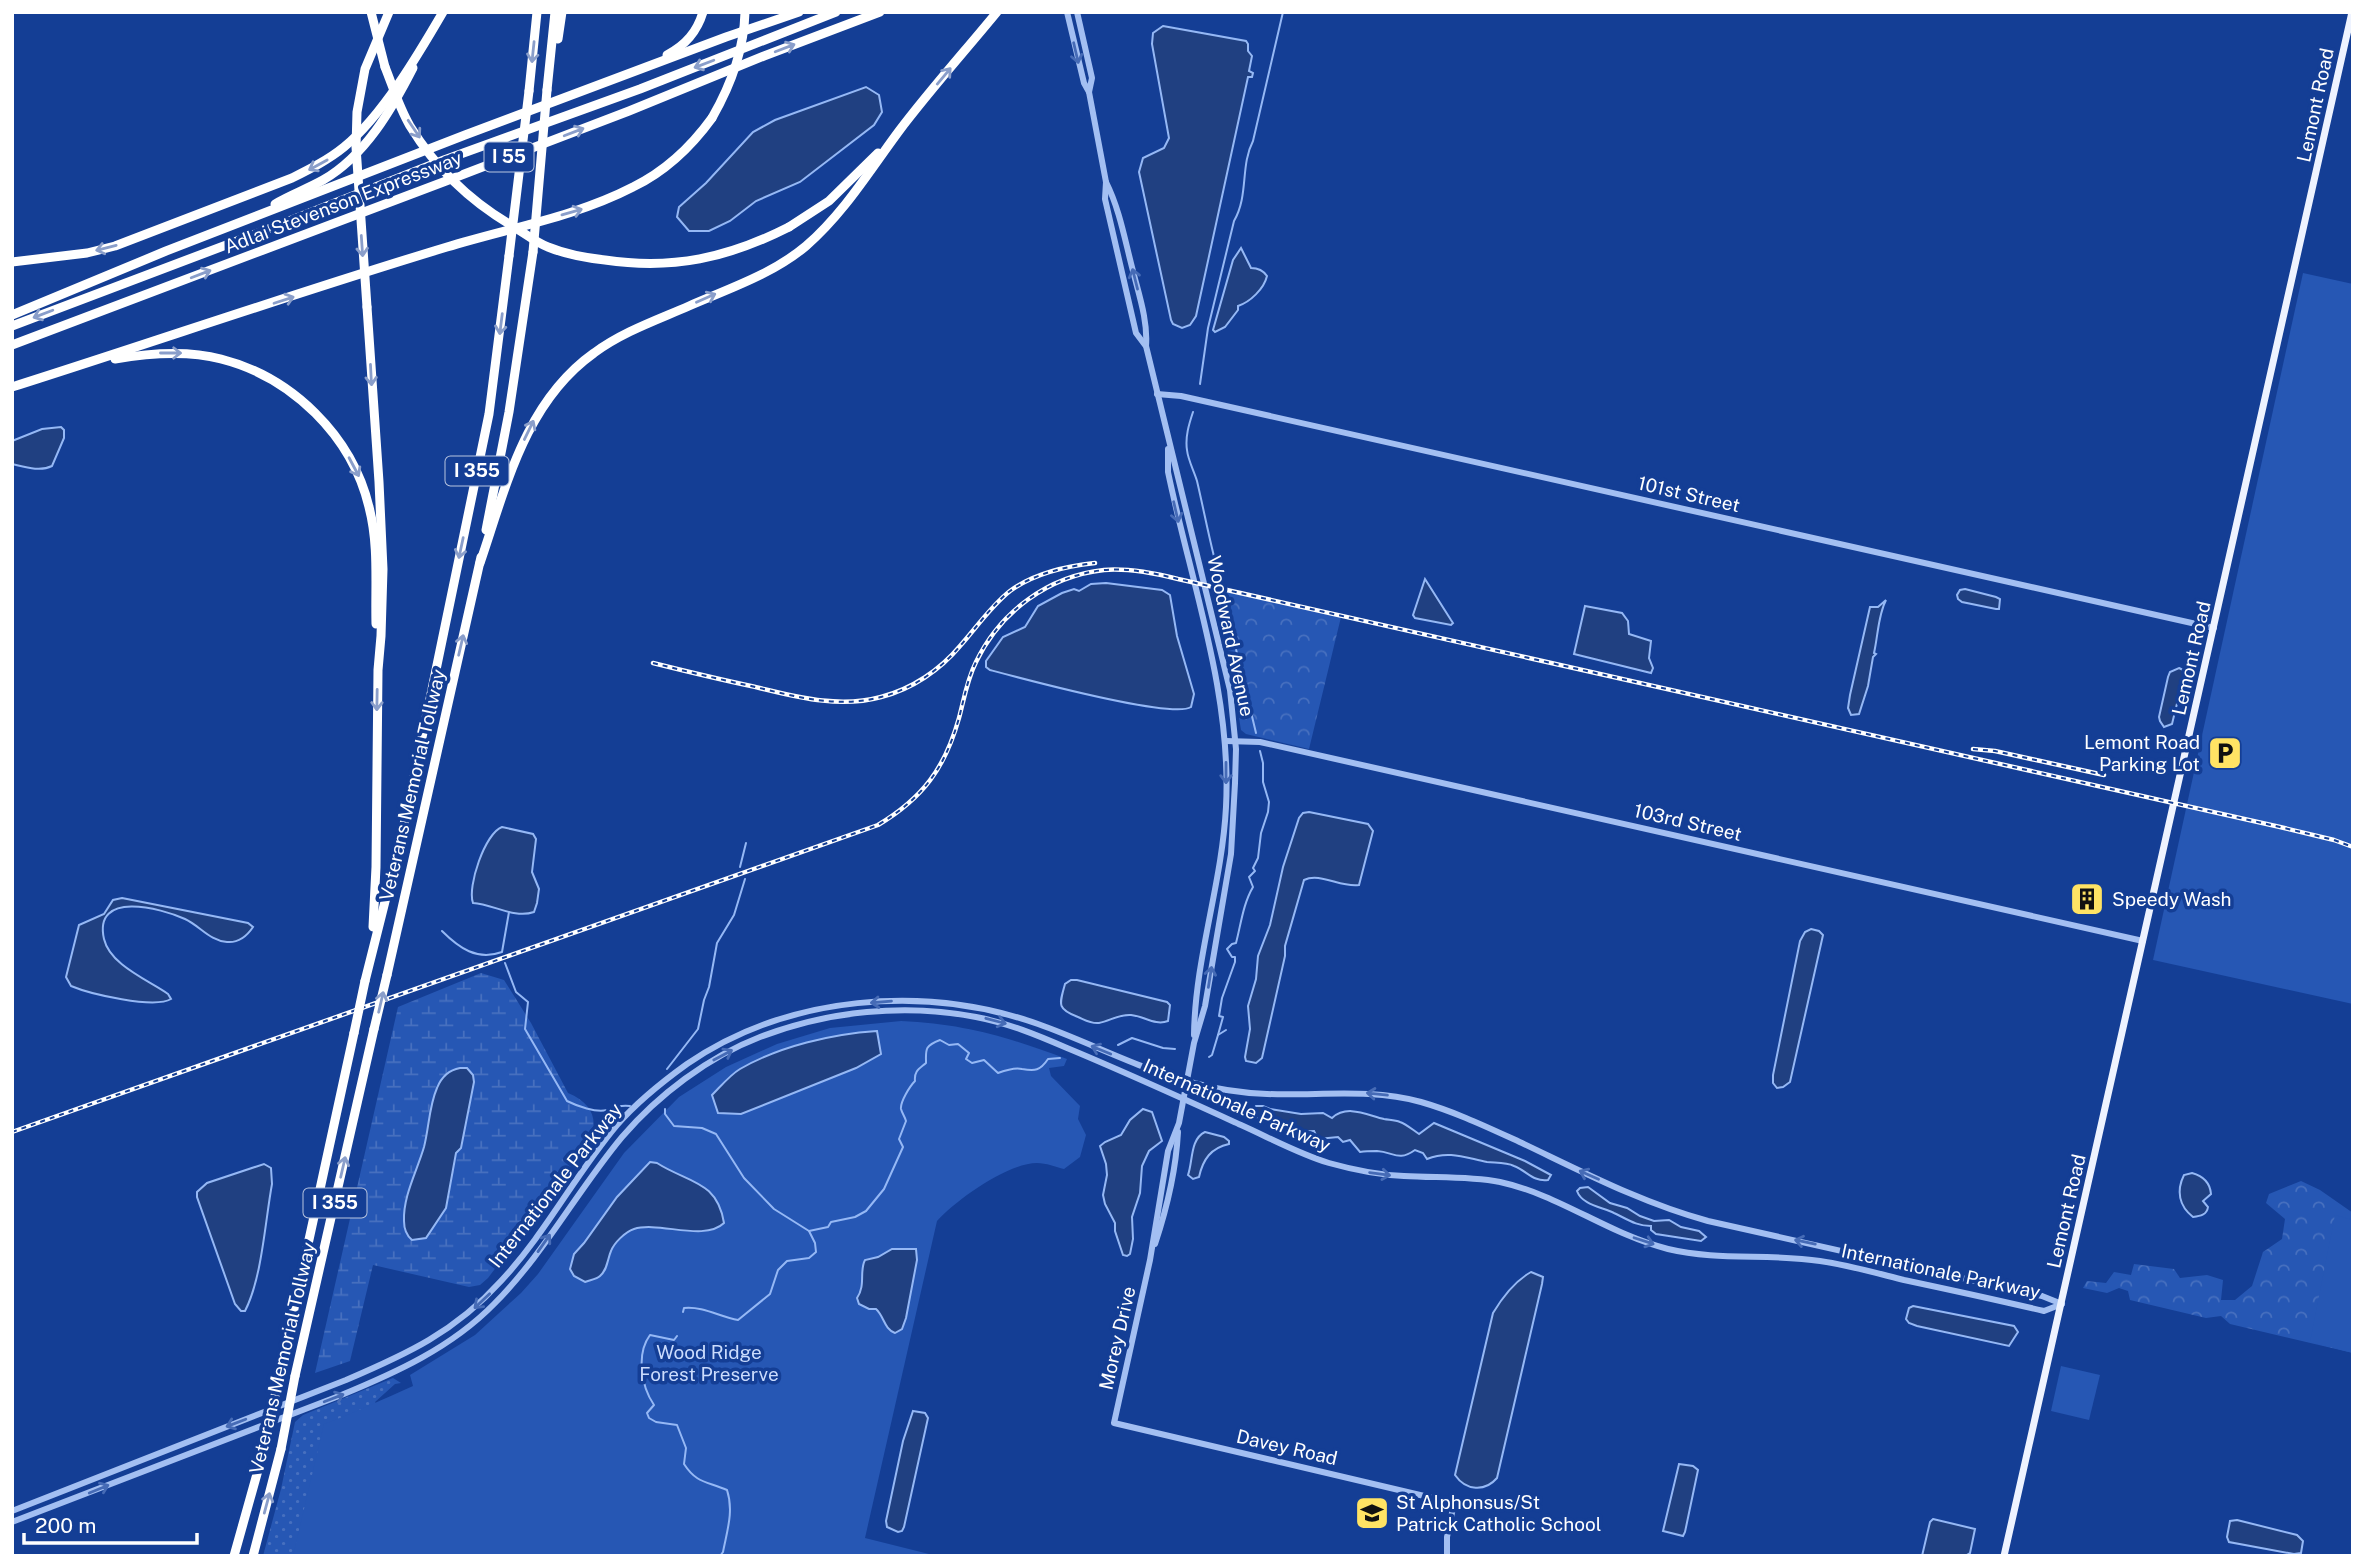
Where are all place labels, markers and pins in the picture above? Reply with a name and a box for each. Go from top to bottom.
place label: Lemont Road Parking Lot [2084,731,2200,775]
parking icon: Lemont Road Parking Lot [2206,734,2244,772]
building icon: Speedy Wash [2068,880,2106,918]
place label: Speedy Wash [2112,888,2231,910]
place label: St Alphonsus/St Patrick Catholic School [1396,1491,1601,1535]
school or university icon: St Alphonsus/St Patrick Catholic School [1353,1494,1391,1532]

